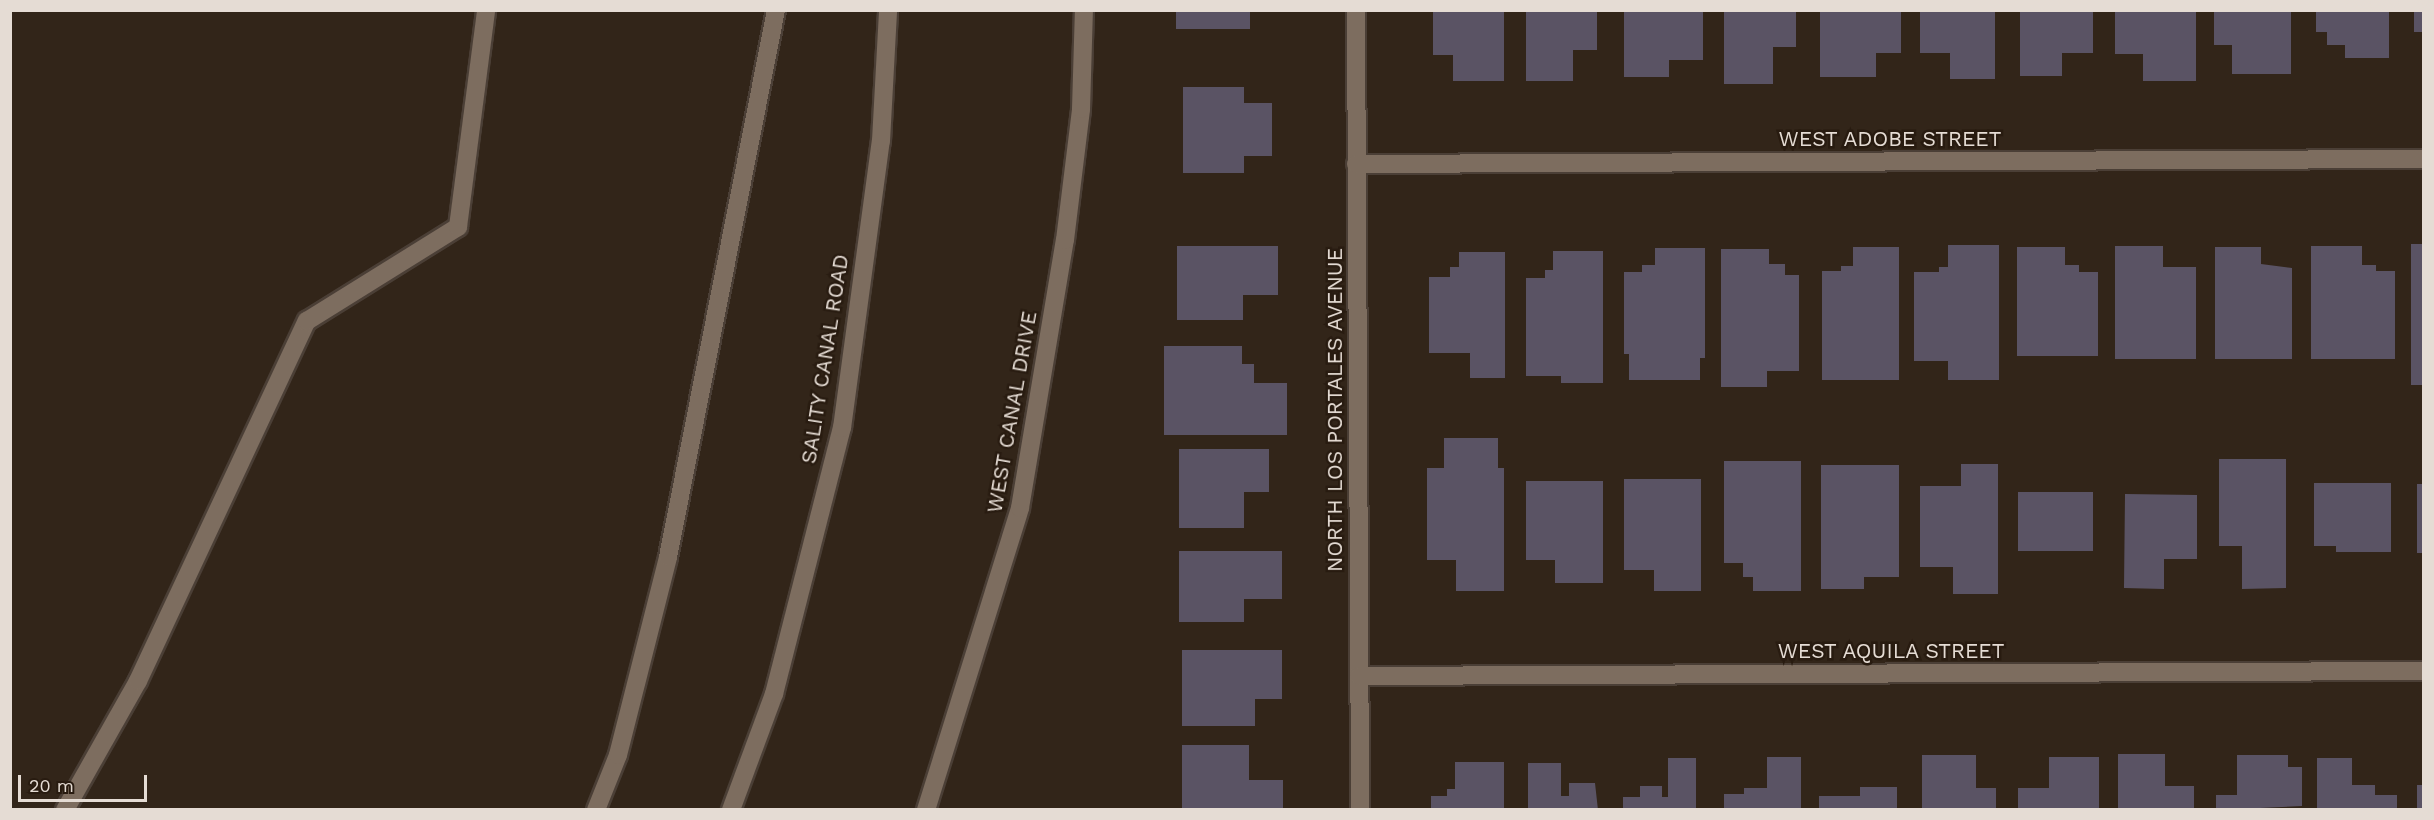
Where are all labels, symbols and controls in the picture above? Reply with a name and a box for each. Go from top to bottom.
street label: WEST ADOBE STREET [1778,126,2002,152]
street label: NORTH LOS PORTALES AVENUE [1322,248,1348,572]
street label: SALITY CANAL ROAD [796,252,854,466]
street label: WEST CANAL DRIVE [982,308,1042,516]
street label: WEST AQUILA STREET [1777,638,2005,664]
scale bar [21,763,150,801]
text: 20 m [29,775,74,796]

